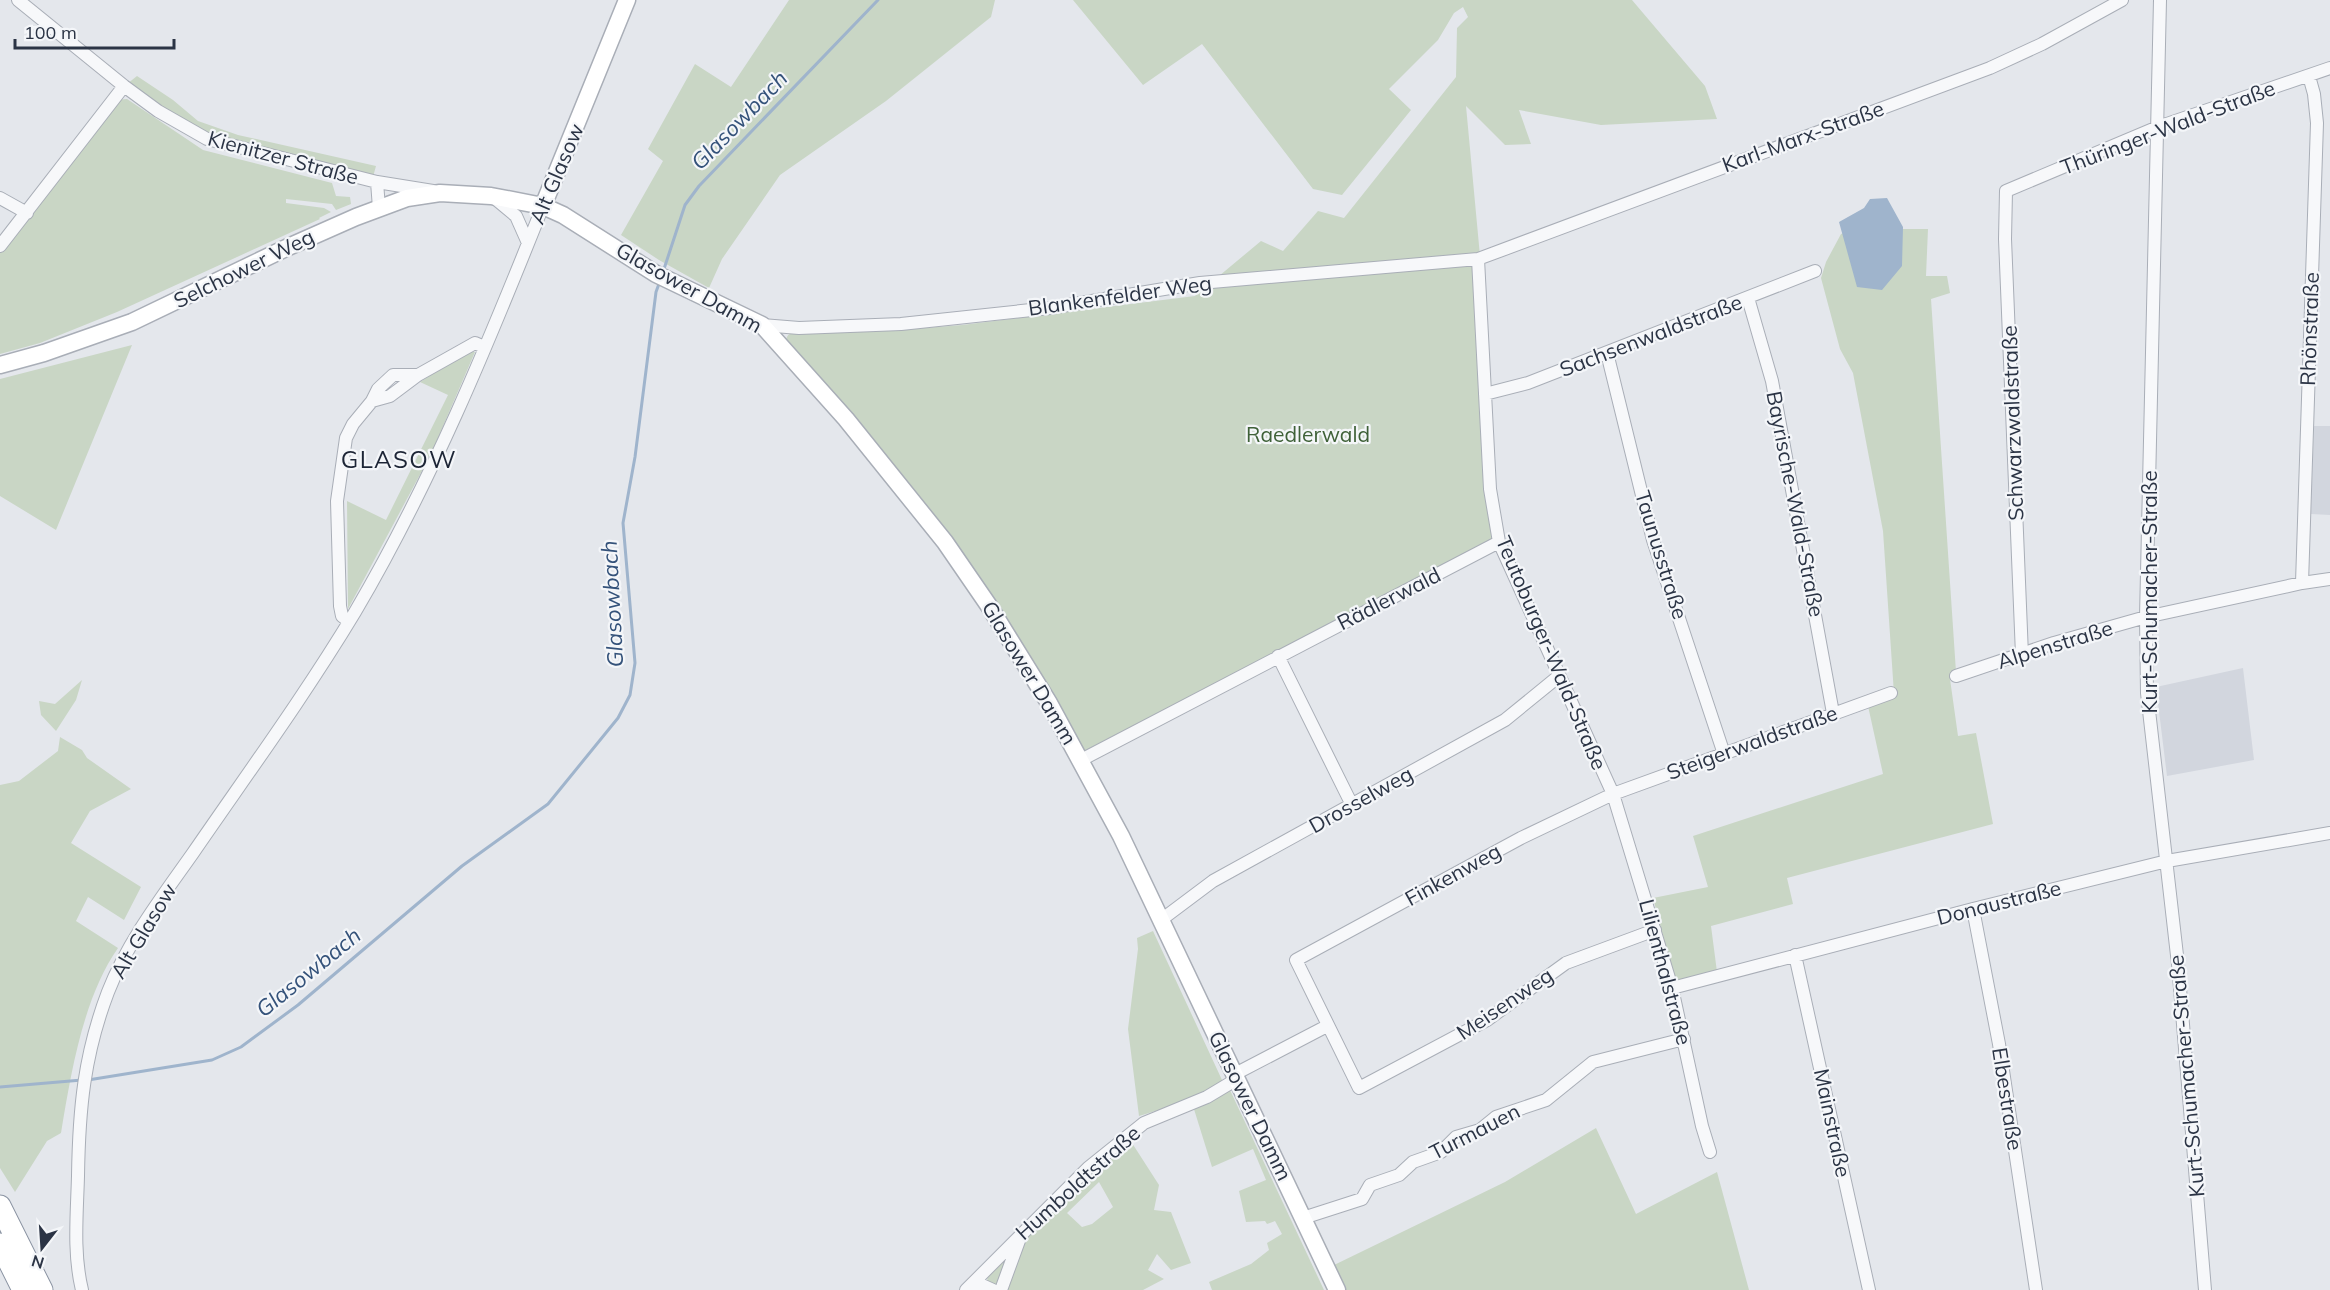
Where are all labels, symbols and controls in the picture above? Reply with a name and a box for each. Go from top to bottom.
scale bar [15,12,174,50]
text: 100 m [24,21,77,44]
water label: Glasowbach [685,65,793,175]
street label: Thüringer-Wald-Straße [2057,74,2278,180]
street label: Karl-Marx-Straße [1718,95,1887,177]
street label: Alt Glasow [523,119,589,228]
street label: Kienitzer Straße [205,124,361,190]
street label: Selchower Weg [169,223,318,313]
street label: Glasower Damm [612,236,767,338]
street label: Blankenfelder Weg [1026,269,1213,321]
street label: Rhönstraße [2294,272,2324,386]
street label: Sachsenwaldstraße [1556,288,1745,382]
street label: Schwarzwaldstraße [1996,325,2028,521]
street label: Bayrische-Wald-Straße [1761,389,1831,619]
park label: Raedlerwald [1246,421,1370,447]
district label: GLASOW [341,444,457,474]
street label: Kurt-Schumacher-Straße [2136,470,2162,714]
street label: Taunusstraße [1630,487,1694,622]
street label: Teutoburger-Wald-Straße [1491,532,1613,773]
water label: Glasowbach [595,540,629,668]
street label: Rädlerwald [1332,561,1445,635]
street label: Glasower Damm [977,596,1083,749]
street label: Alpenstraße [1994,614,2116,674]
street label: Steigerwaldstraße [1663,699,1841,785]
street label: Drosselweg [1304,760,1417,838]
street label: Finkenweg [1400,837,1505,911]
street label: Donaustraße [1934,874,2064,930]
street label: Alt Glasow [105,878,182,983]
street label: Lilienthalstraße [1634,896,1698,1048]
water label: Glasowbach [250,921,366,1023]
street label: Kurt-Schumacher-Straße [2162,954,2210,1198]
street label: Meisenweg [1451,961,1558,1045]
street label: Glasower Damm [1203,1027,1298,1185]
street label: Elbestraße [1987,1046,2029,1152]
street label: Mainstraße [1809,1066,1857,1180]
street label: Turmauen [1425,1097,1524,1165]
street label: Humboldtstraße [1010,1119,1145,1245]
north arrow [12,1218,72,1278]
text: N [29,1251,46,1274]

